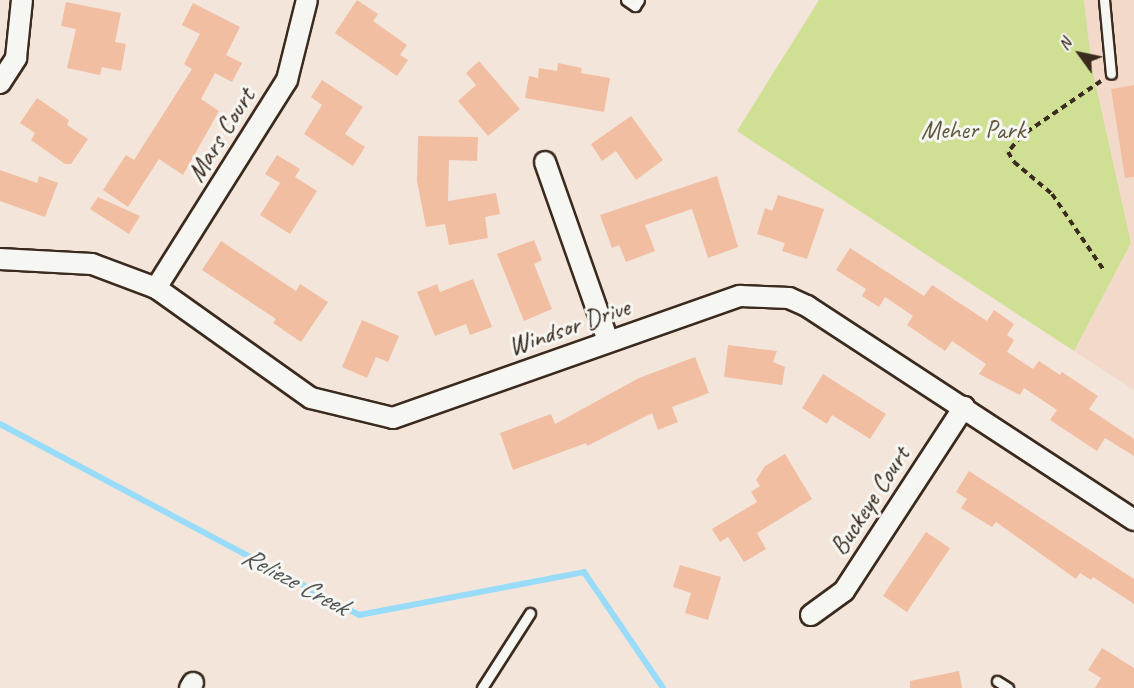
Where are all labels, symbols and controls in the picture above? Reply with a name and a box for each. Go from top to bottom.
north arrow [1050,24,1110,84]
text: N [1054,35,1076,54]
street label: Mars Court [180,83,262,187]
park label: Meher Park [921,114,1025,146]
street label: Windsor Drive [504,292,634,362]
street label: Buckeye Court [823,441,917,561]
water label: Relieze Creek [236,540,354,622]

